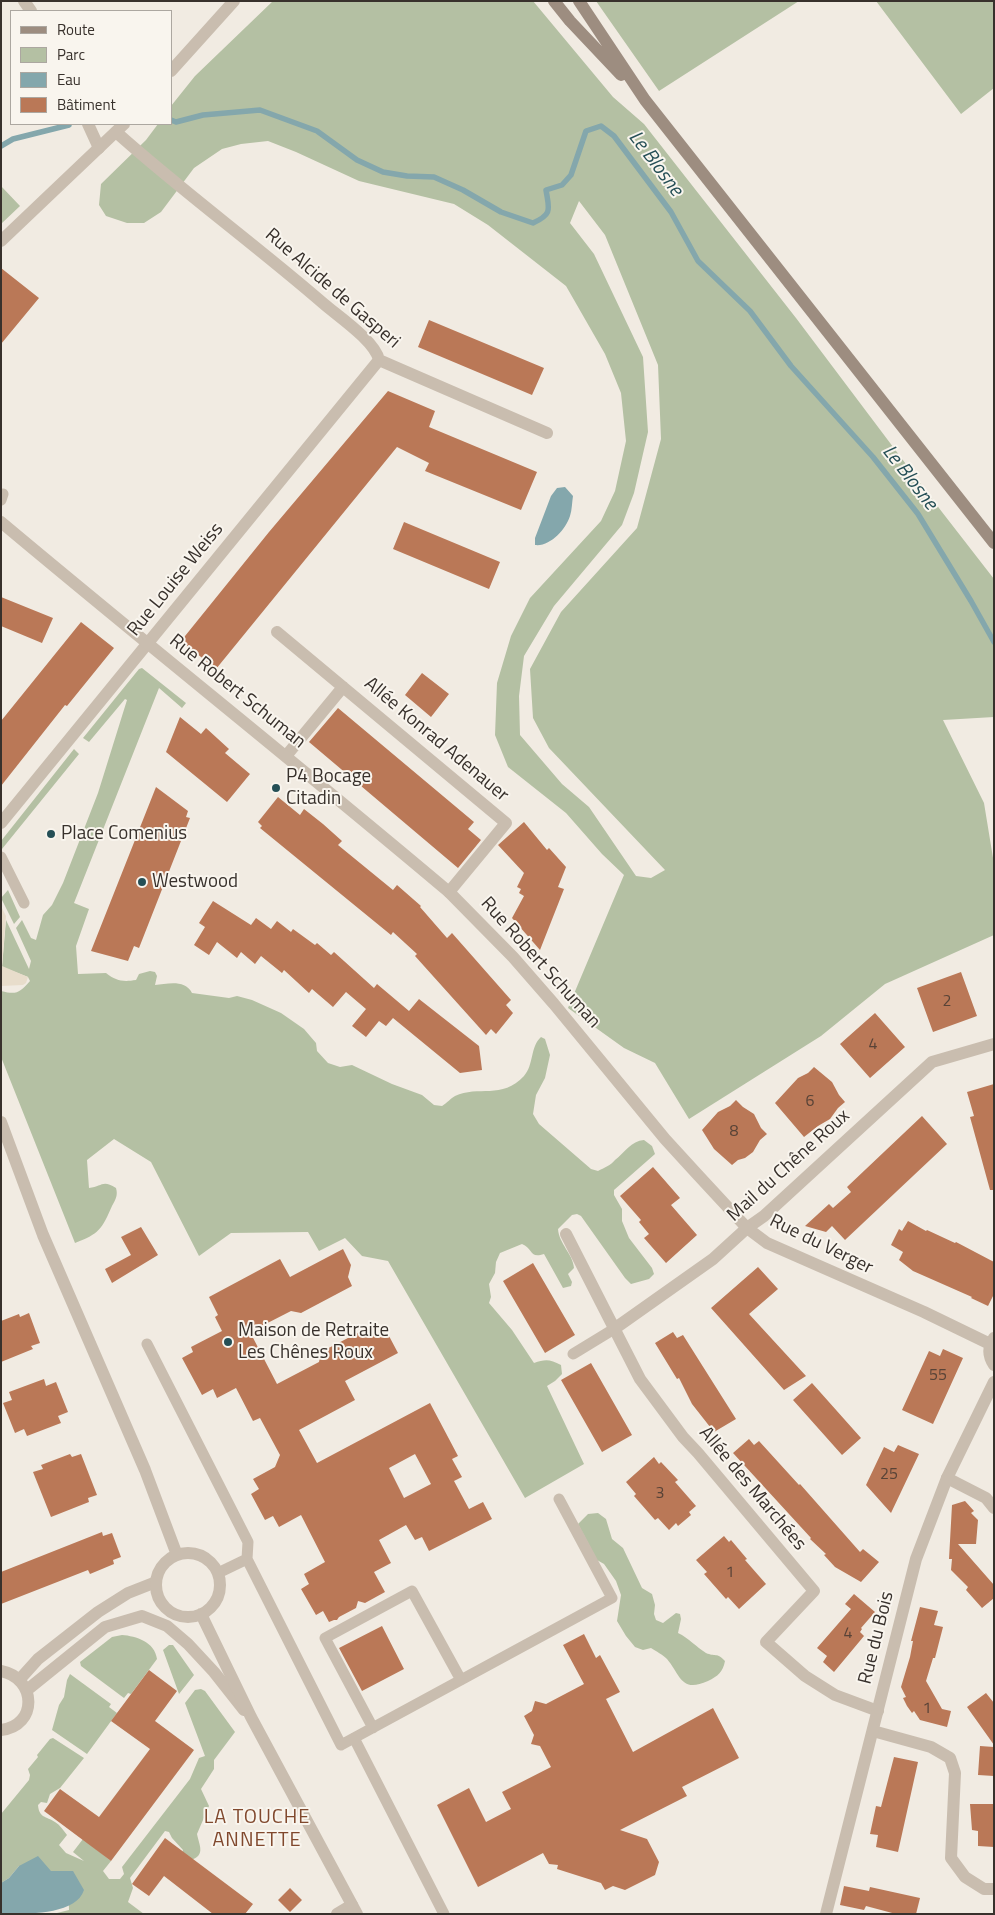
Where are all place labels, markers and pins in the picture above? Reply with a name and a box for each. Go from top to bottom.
place label: P4 Bocage Citadin [286,766,371,810]
marker: P4 Bocage Citadin [270,782,282,794]
place label: Place Comenius [61,823,187,845]
marker: Place Comenius [45,828,57,840]
place label: Westwood [152,871,238,893]
marker: Westwood [136,876,148,888]
place label: Maison de Retraite Les Chênes Roux [238,1320,389,1364]
marker: Maison de Retraite Les Chênes Roux [222,1336,234,1348]

